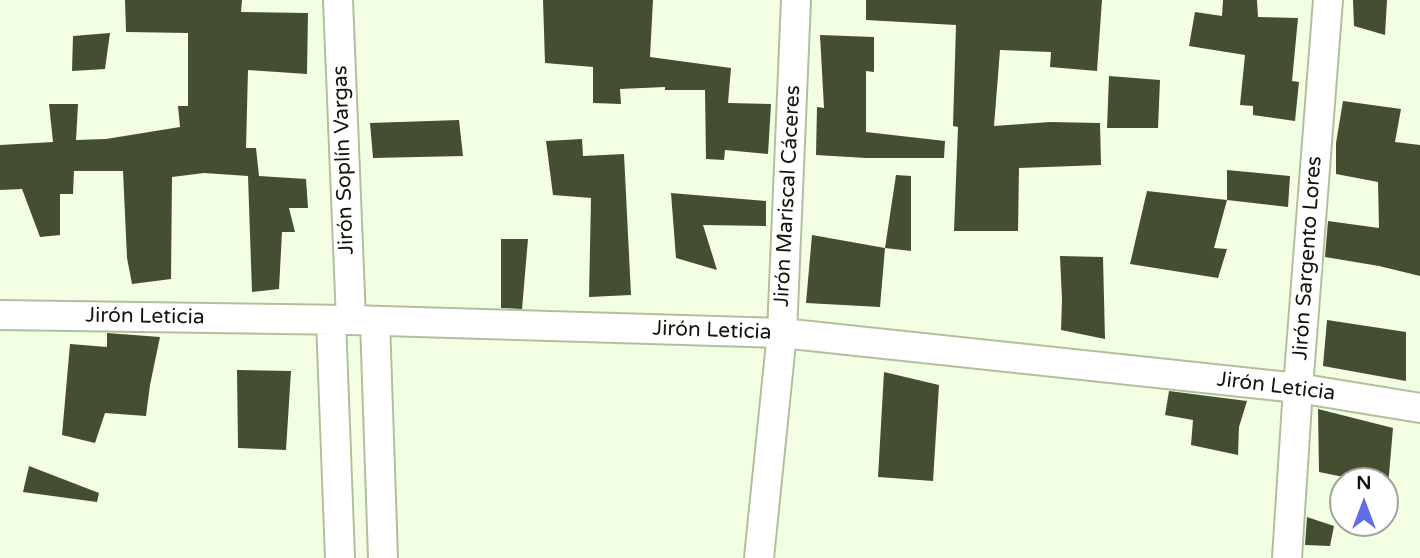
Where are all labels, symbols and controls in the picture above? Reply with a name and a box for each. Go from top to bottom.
street label: Jirón Soplín Vargas [328,65,360,255]
street label: Jirón Mariscal Cáceres [770,85,806,307]
street label: Jirón Sargento Lores [1288,155,1328,361]
street label: Jirón Leticia [85,303,205,331]
street label: Jirón Leticia [652,316,772,346]
street label: Jirón Leticia [1215,367,1337,407]
north arrow [1329,467,1399,537]
text: N [1356,472,1372,494]

